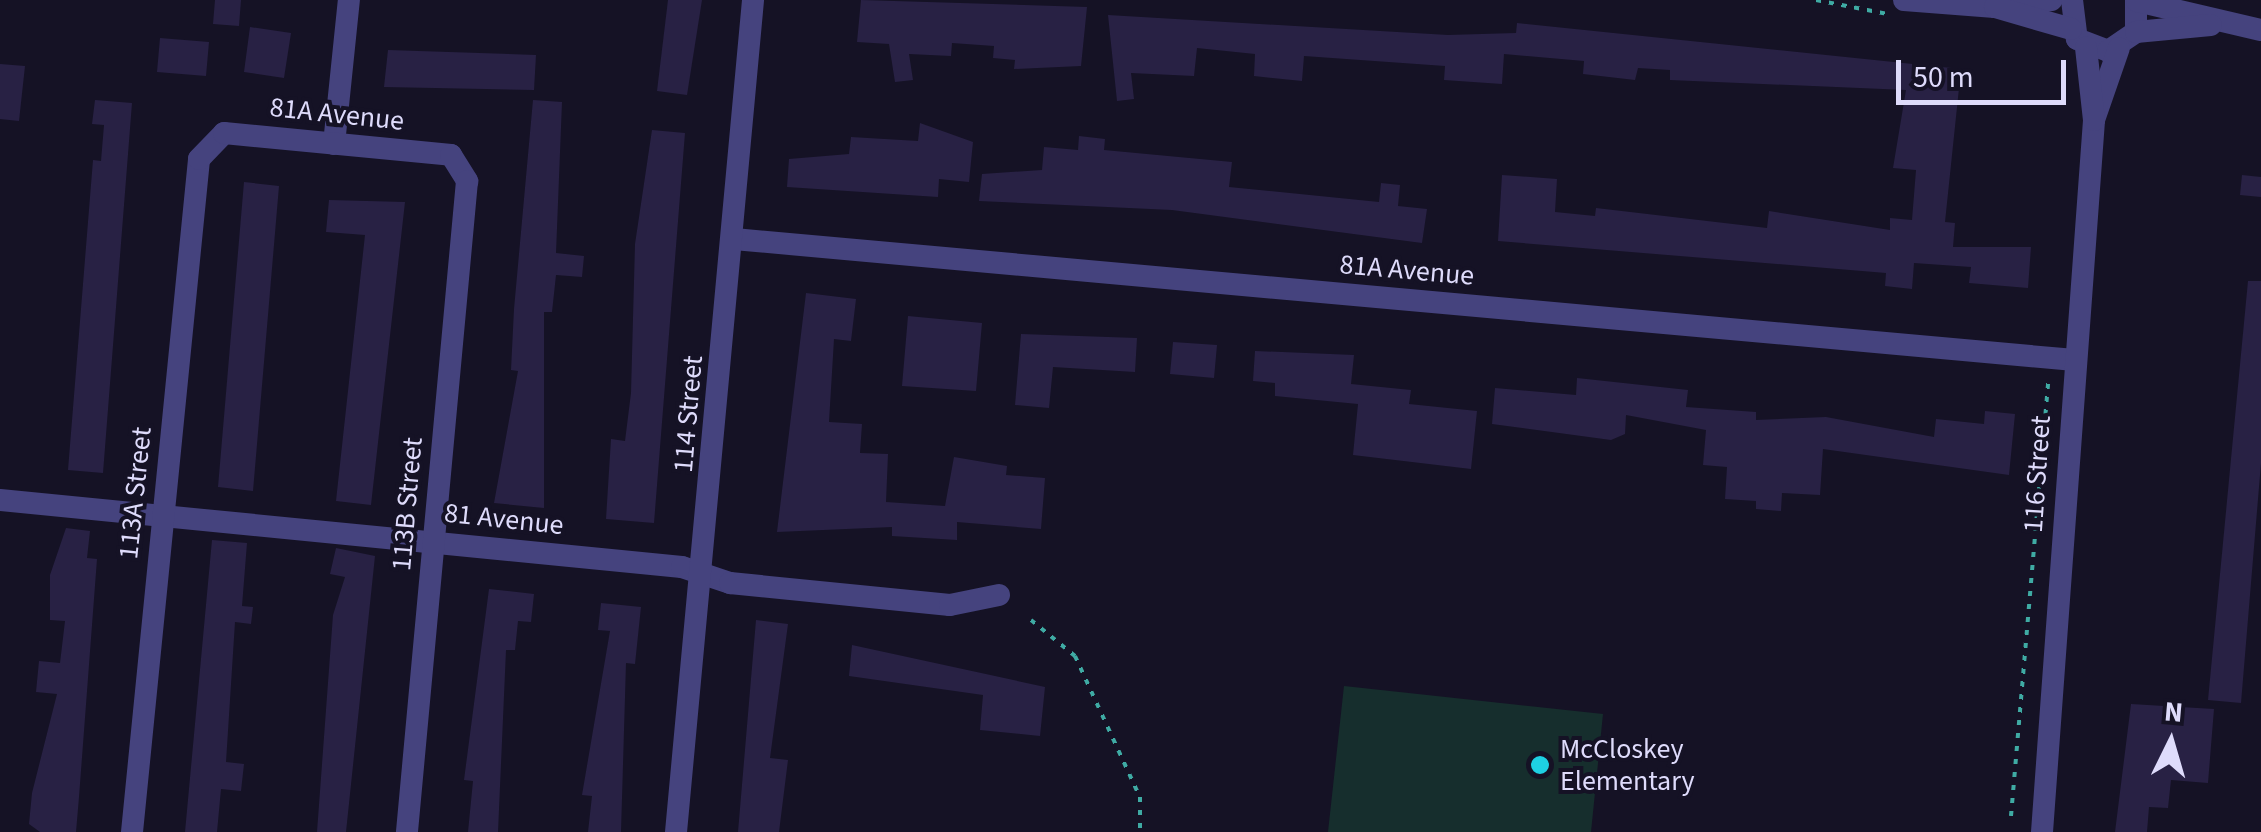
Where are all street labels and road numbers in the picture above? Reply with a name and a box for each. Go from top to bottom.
street label: 81A Avenue [268,90,406,138]
street label: 81A Avenue [1338,247,1476,293]
street label: 114 Street [666,354,710,474]
street label: 116 Street [2016,414,2058,534]
street label: 113A Street [111,425,159,561]
street label: 113B Street [384,436,430,572]
street label: 81 Avenue [443,496,565,542]

